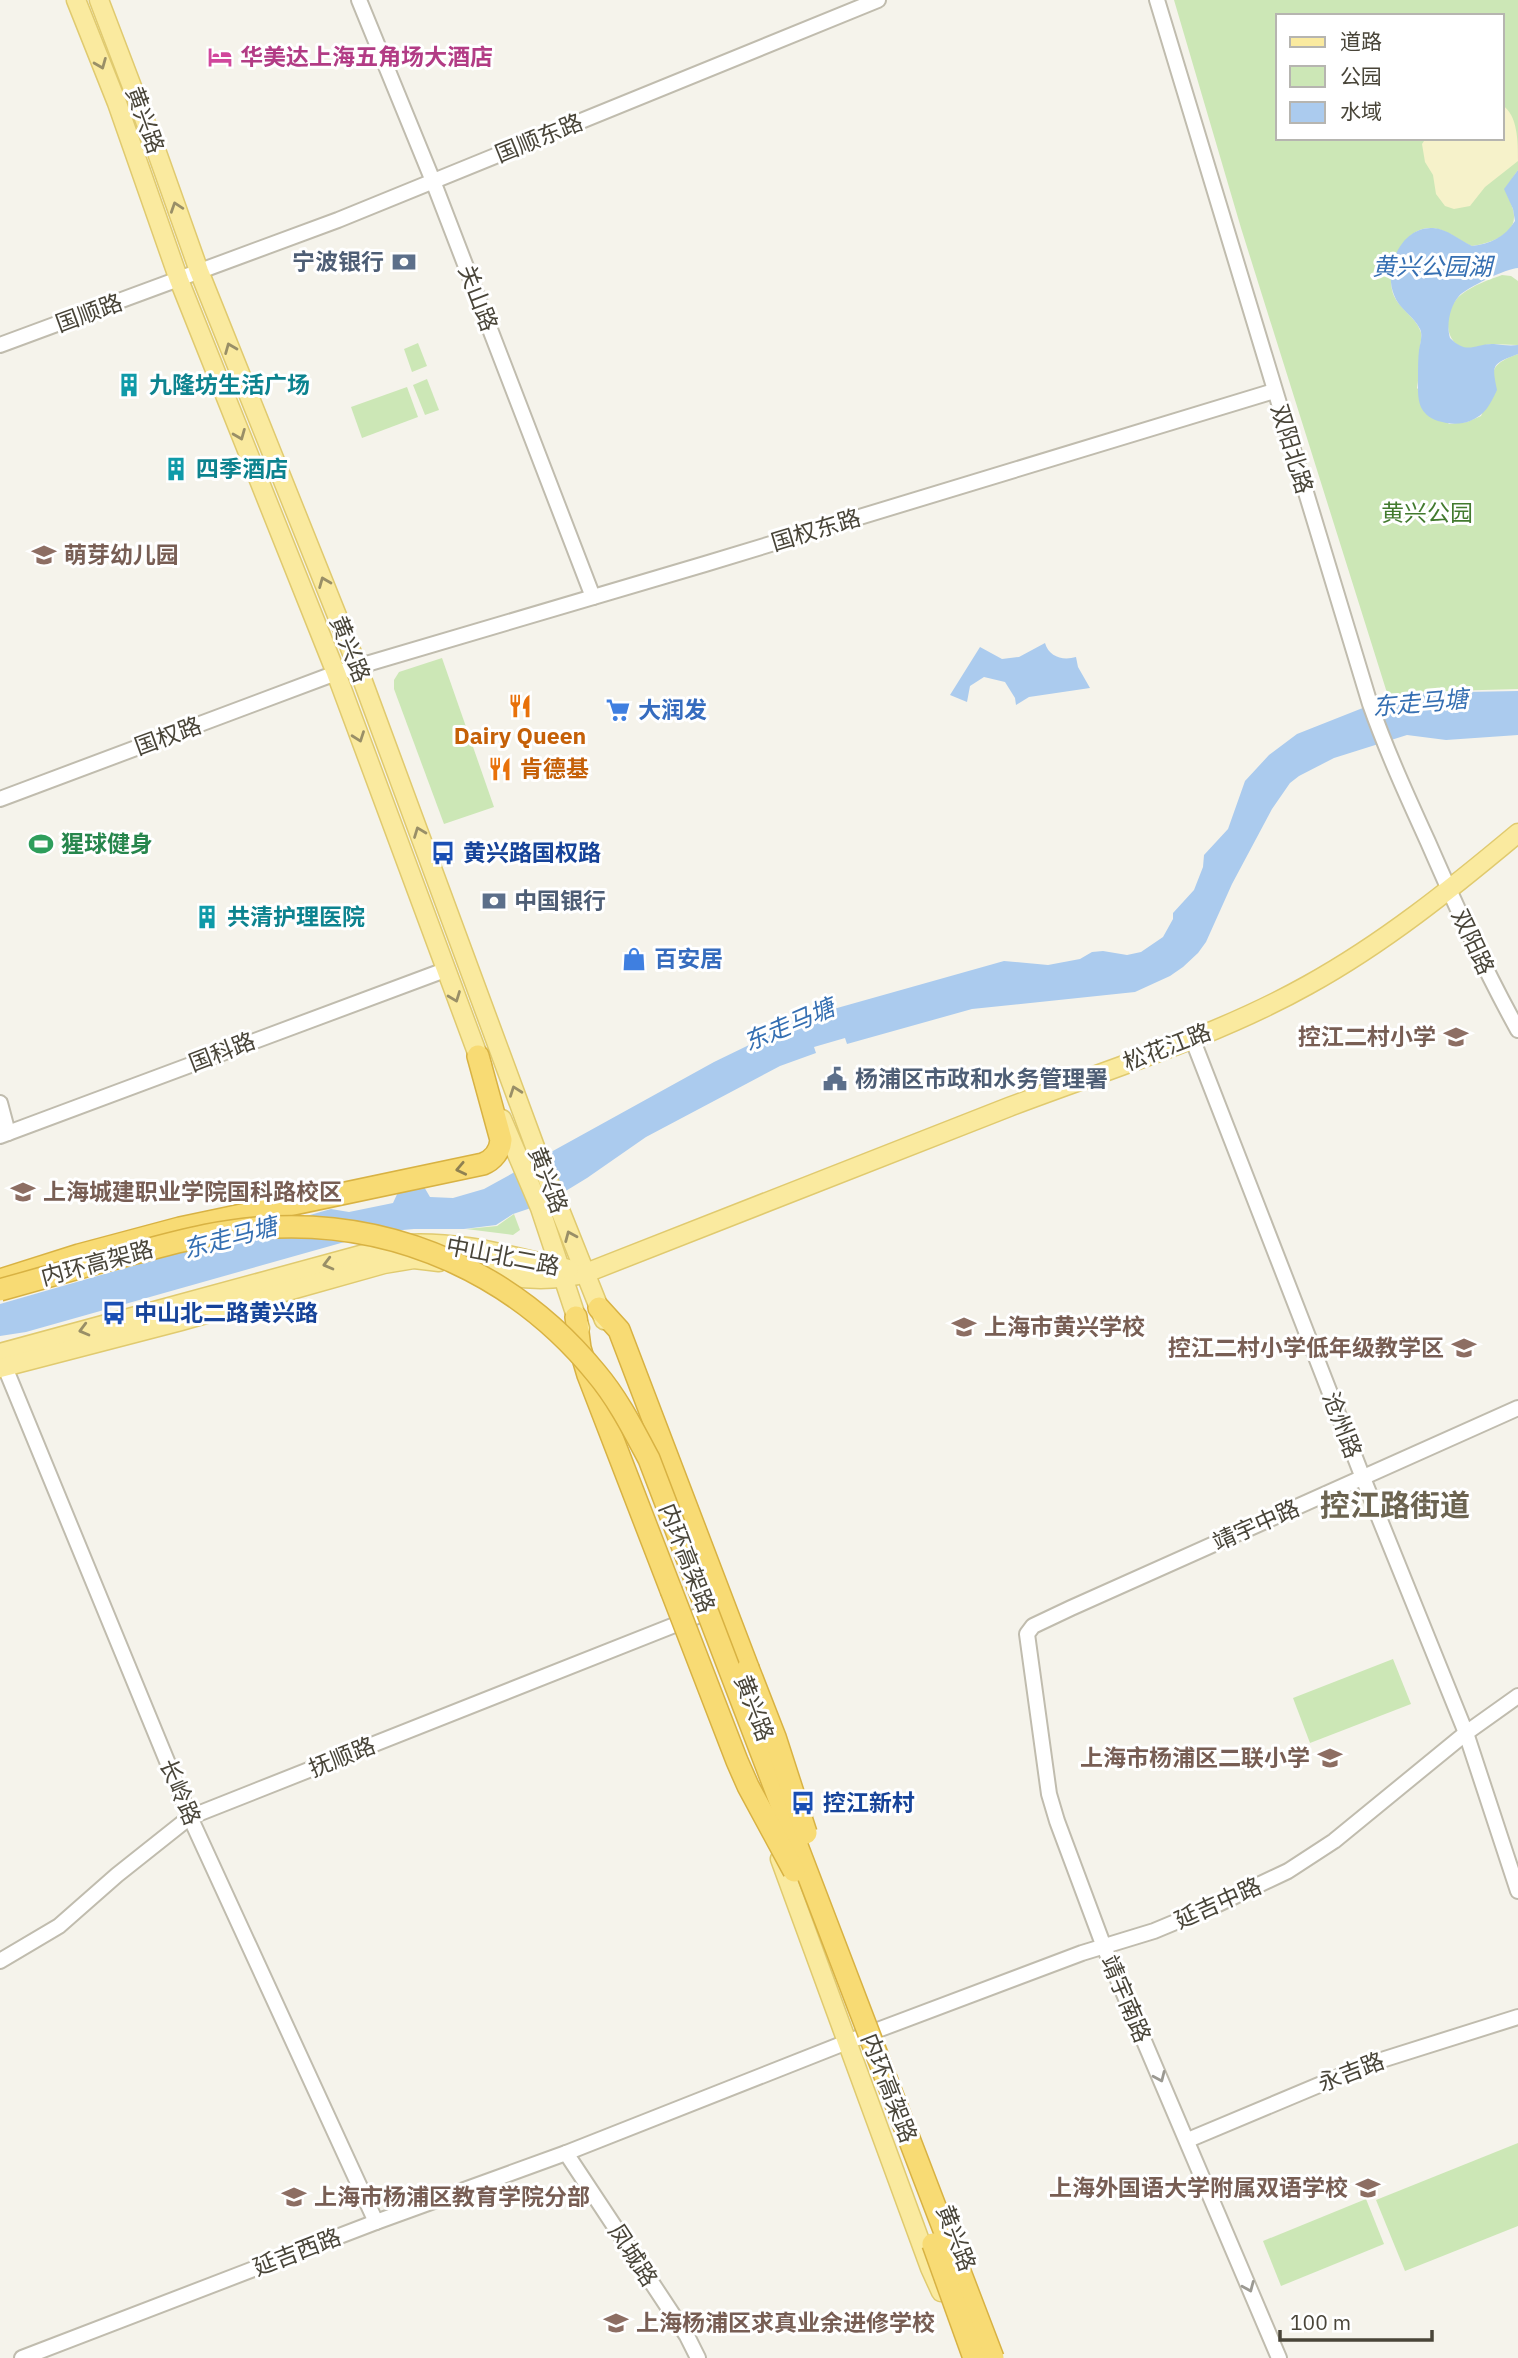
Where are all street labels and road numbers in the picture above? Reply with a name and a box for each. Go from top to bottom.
street label: 黄兴路 [120,82,172,157]
street label: 国顺东路 [490,106,587,168]
street label: 关山路 [453,260,505,335]
street label: 国顺路 [51,286,126,338]
street label: 双阳北路 [1265,400,1321,497]
street label: 国权东路 [767,501,864,557]
street label: 黄兴路 [324,611,378,686]
street label: 国权路 [130,709,205,761]
street label: 双阳路 [1446,904,1502,979]
street label: 松花江路 [1118,1016,1215,1077]
street label: 国科路 [184,1025,259,1077]
street label: 黄兴路 [523,1142,575,1217]
street label: 中山北二路 [444,1229,562,1281]
street label: 内环高架路 [37,1233,156,1291]
street label: 沧州路 [1317,1387,1369,1462]
street label: 靖宇中路 [1207,1492,1304,1556]
street label: 内环高架路 [653,1499,723,1617]
street label: 黄兴路 [729,1670,781,1745]
street label: 抚顺路 [304,1729,379,1783]
street label: 长岭路 [154,1754,208,1829]
street label: 延吉中路 [1169,1870,1266,1934]
street label: 靖宇南路 [1095,1950,1159,2047]
street label: 内环高架路 [855,2029,925,2147]
street label: 永吉路 [1313,2045,1388,2097]
street label: 黄兴路 [931,2200,983,2275]
street label: 凤城路 [602,2217,665,2292]
street label: 延吉西路 [248,2221,345,2282]

